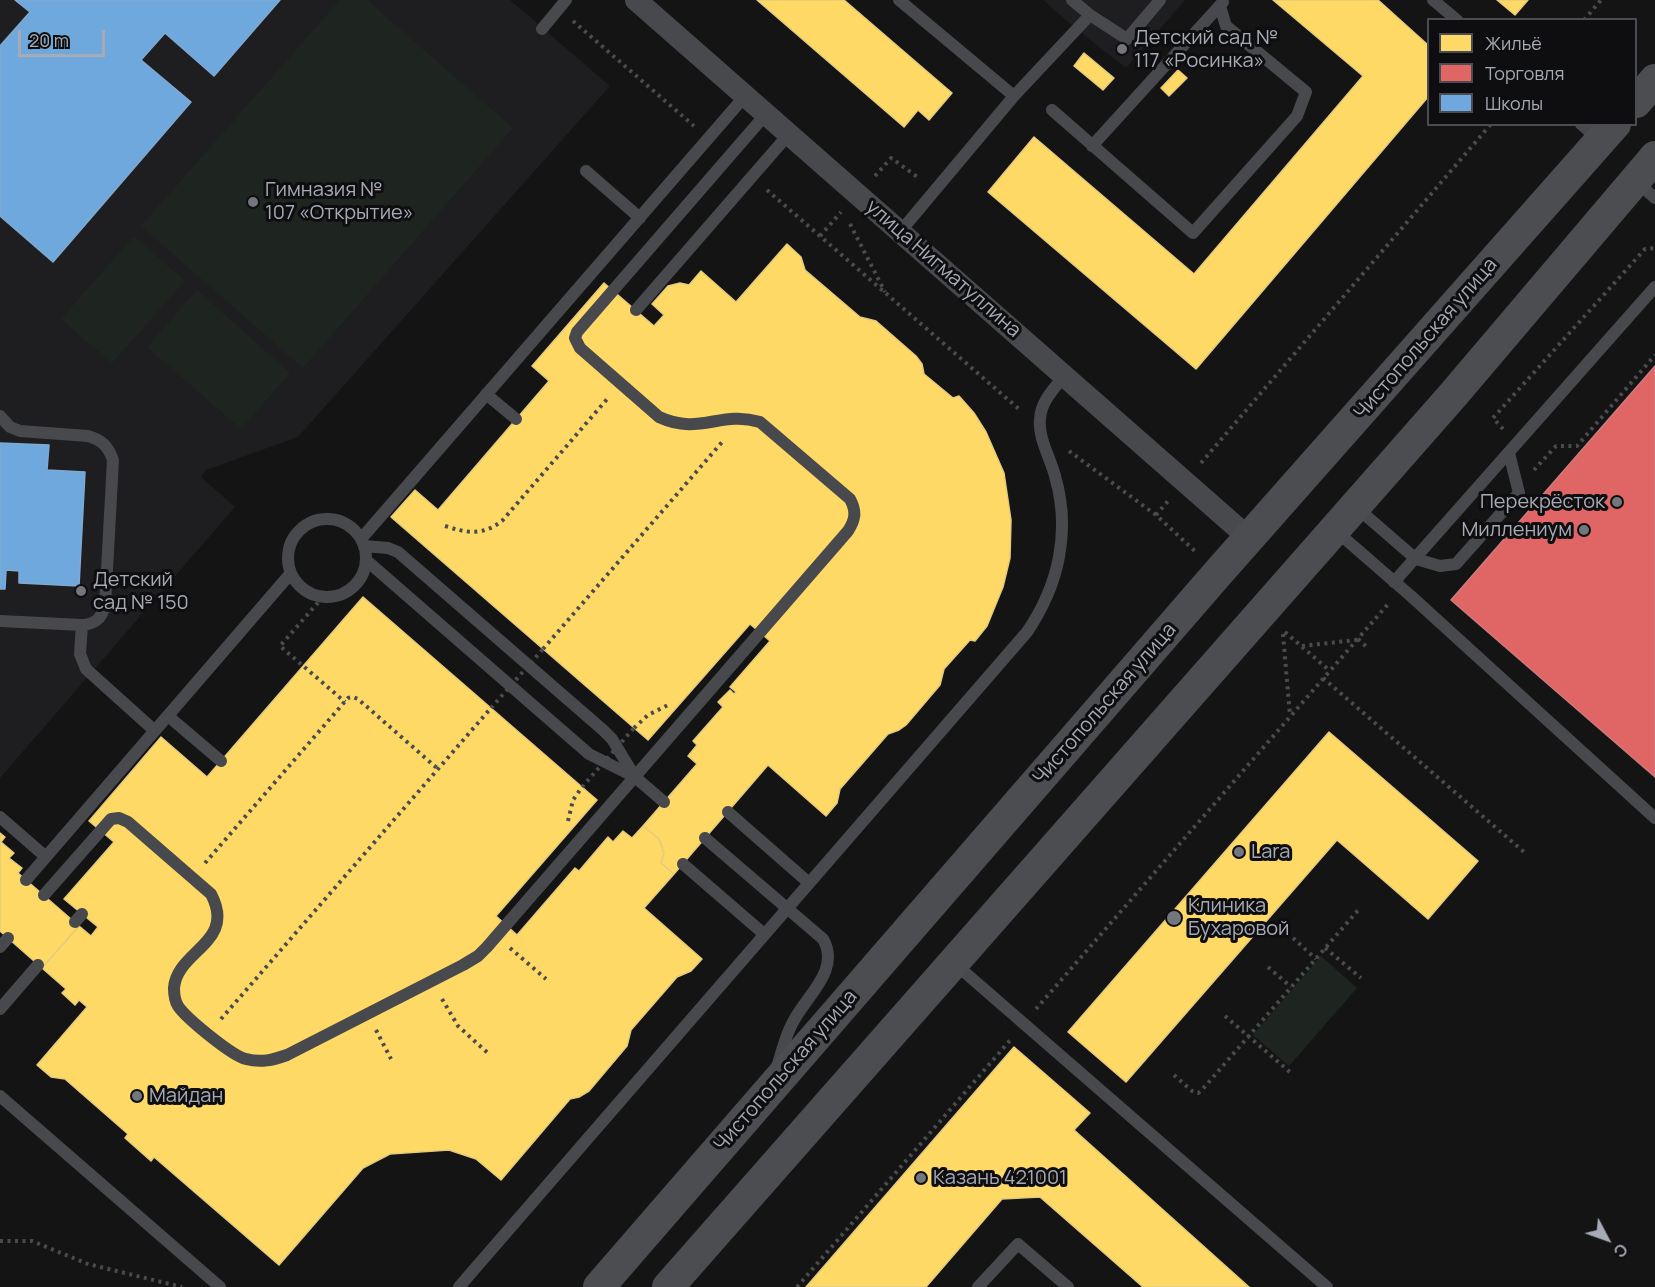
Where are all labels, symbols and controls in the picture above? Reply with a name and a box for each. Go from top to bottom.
scale bar [21,18,108,56]
legend [1427,18,1637,126]
place label: Детский сад № 117 «Росинка» [1134,26,1278,73]
text: 20 m [29,28,69,52]
text: Жильё [1485,31,1542,55]
marker: Детский сад № 117 «Росинка» [1115,42,1129,56]
text: Торговля [1485,61,1564,85]
text: Школы [1485,91,1543,115]
place label: Гимназия № 107 «Открытие» [265,178,413,225]
marker: Гимназия № 107 «Открытие» [246,195,260,209]
street label: улица Нигматуллина [861,195,1025,343]
street label: Чистопольская улица [1349,253,1503,425]
place label: Перекрёсток [1480,490,1605,514]
marker: Перекрёсток [1610,495,1624,509]
place label: Миллениум [1462,518,1572,542]
marker: Миллениум [1577,523,1591,537]
place label: Детский сад № 150 [93,568,189,615]
marker: Детский сад № 150 [74,584,88,598]
street label: Чистопольская улица [1028,618,1182,790]
place label: Lara [1251,840,1290,864]
marker: Lara [1232,845,1246,859]
place label: Клиника Бухаровой [1188,894,1289,941]
marker: Клиника Бухаровой [1165,909,1183,927]
street label: Чистопольская улица [709,985,863,1157]
place label: Майдан [149,1084,223,1108]
marker: Майдан [130,1089,144,1103]
place label: Казань 421001 [933,1166,1067,1190]
marker: Казань 421001 [914,1171,928,1185]
north arrow [1577,1209,1637,1269]
text: С [1608,1239,1633,1262]

